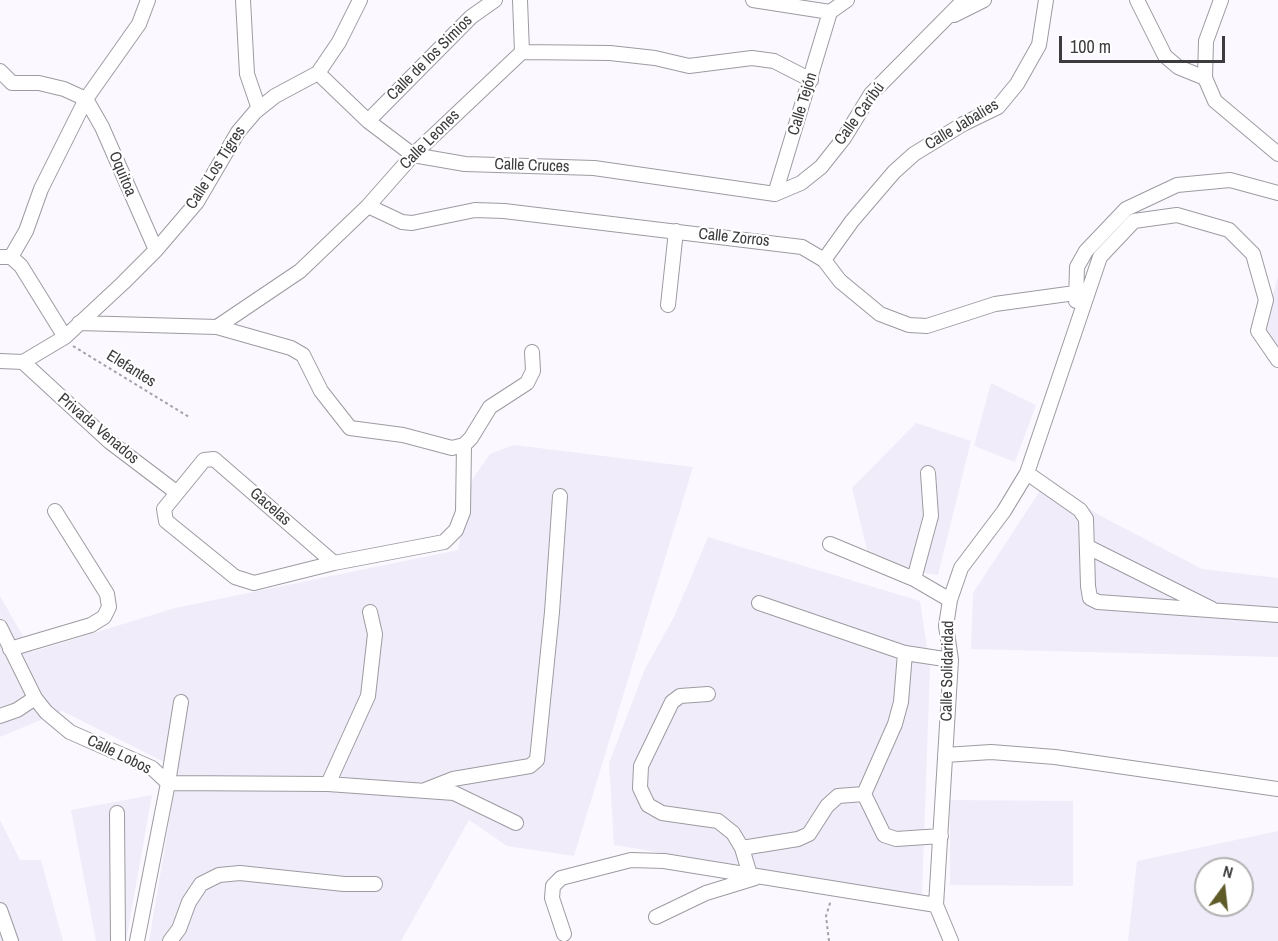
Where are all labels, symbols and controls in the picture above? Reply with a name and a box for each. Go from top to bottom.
street label: Calle de los Simios [383,11,477,105]
scale bar [1062,24,1228,62]
text: 100 m [1070,34,1111,59]
street label: Calle Tejón [784,70,822,138]
street label: Calle Caribú [831,79,889,149]
street label: Calle Jabalies [922,96,1002,154]
street label: Calle Leones [396,106,464,174]
street label: Calle Los Tigres [182,123,250,213]
street label: Oquitoa [104,149,140,199]
street label: Calle Cruces [494,155,570,177]
street label: Calle Zorros [697,225,771,251]
street label: Elefantes [103,346,159,392]
street label: Privada Venados [54,390,142,468]
street label: Gacelas [246,484,294,530]
street label: Calle Solidaridad [938,621,958,721]
street label: Calle Lobos [84,731,154,779]
north arrow [1194,857,1254,917]
text: N [1221,860,1236,883]

